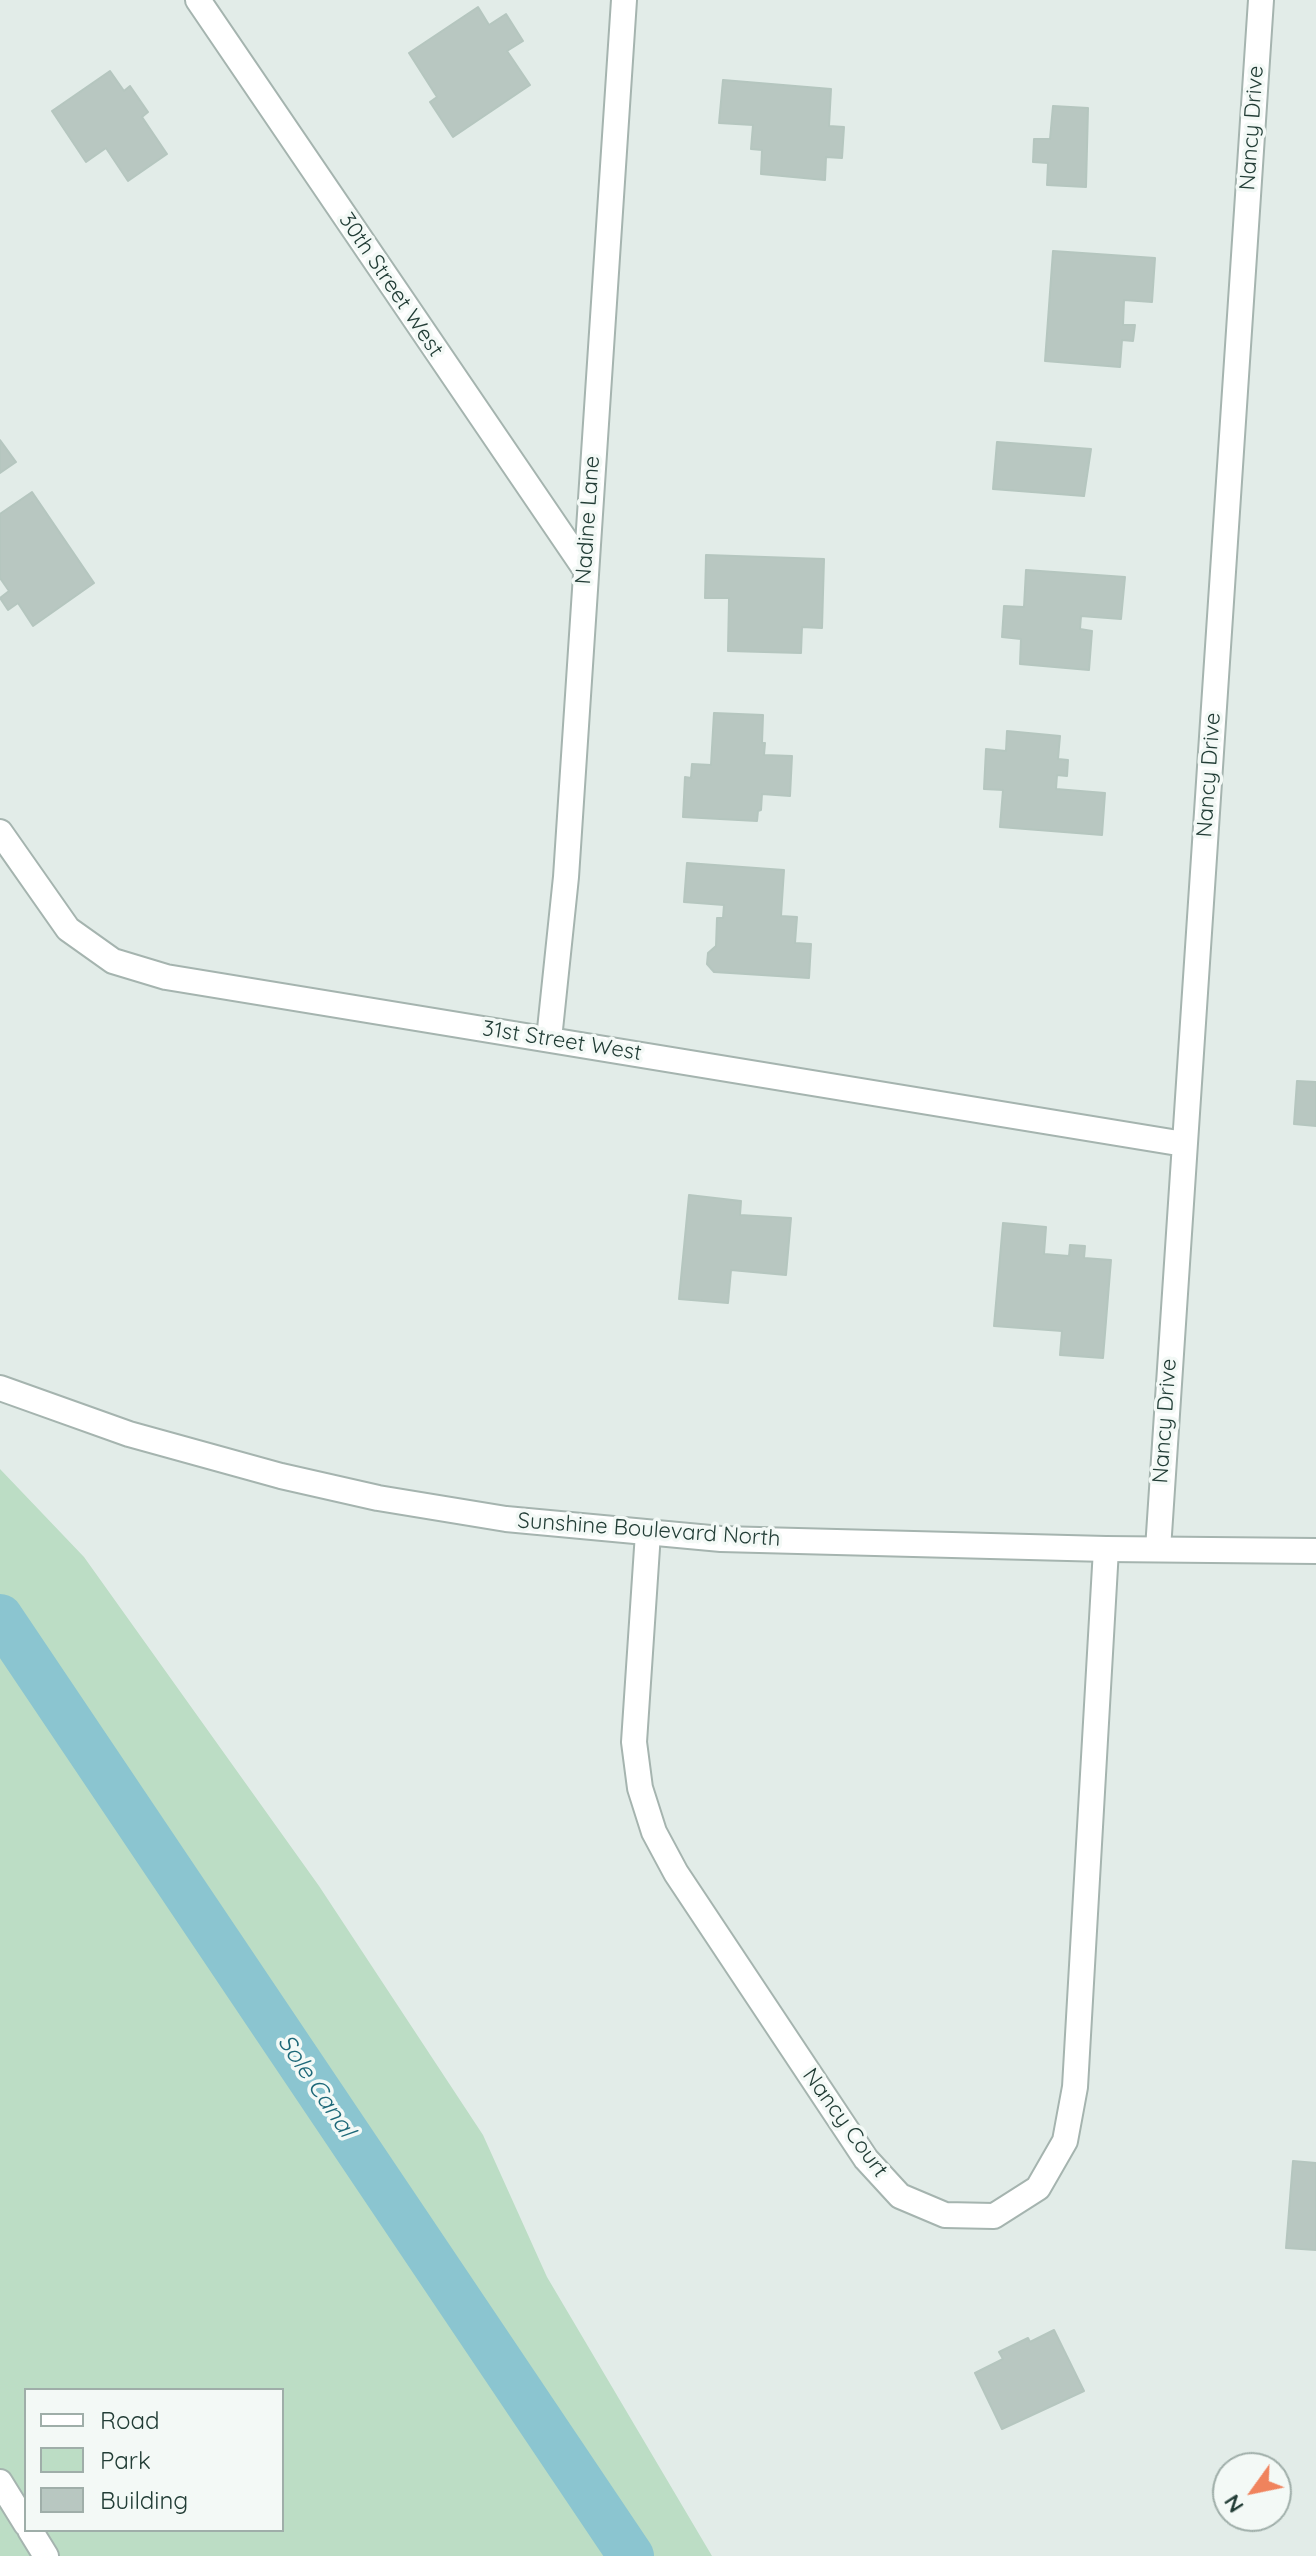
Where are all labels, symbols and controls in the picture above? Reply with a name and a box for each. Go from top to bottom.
street label: Nancy Drive [1234,65,1270,191]
street label: 30th Street West [333,208,449,362]
street label: Nadine Lane [570,455,606,585]
street label: Nancy Drive [1191,712,1227,838]
street label: 31st Street West [481,1015,643,1067]
street label: Nancy Drive [1147,1358,1183,1484]
street label: Sunshine Boulevard North [517,1508,781,1552]
water label: Sole Canal [271,2029,361,2143]
street label: Nancy Court [797,2063,893,2183]
legend [24,2388,284,2532]
text: Road [100,2405,160,2435]
text: Park [100,2445,151,2475]
north arrow [1212,2452,1292,2532]
text: Building [100,2485,188,2515]
text: N [1217,2490,1250,2518]

